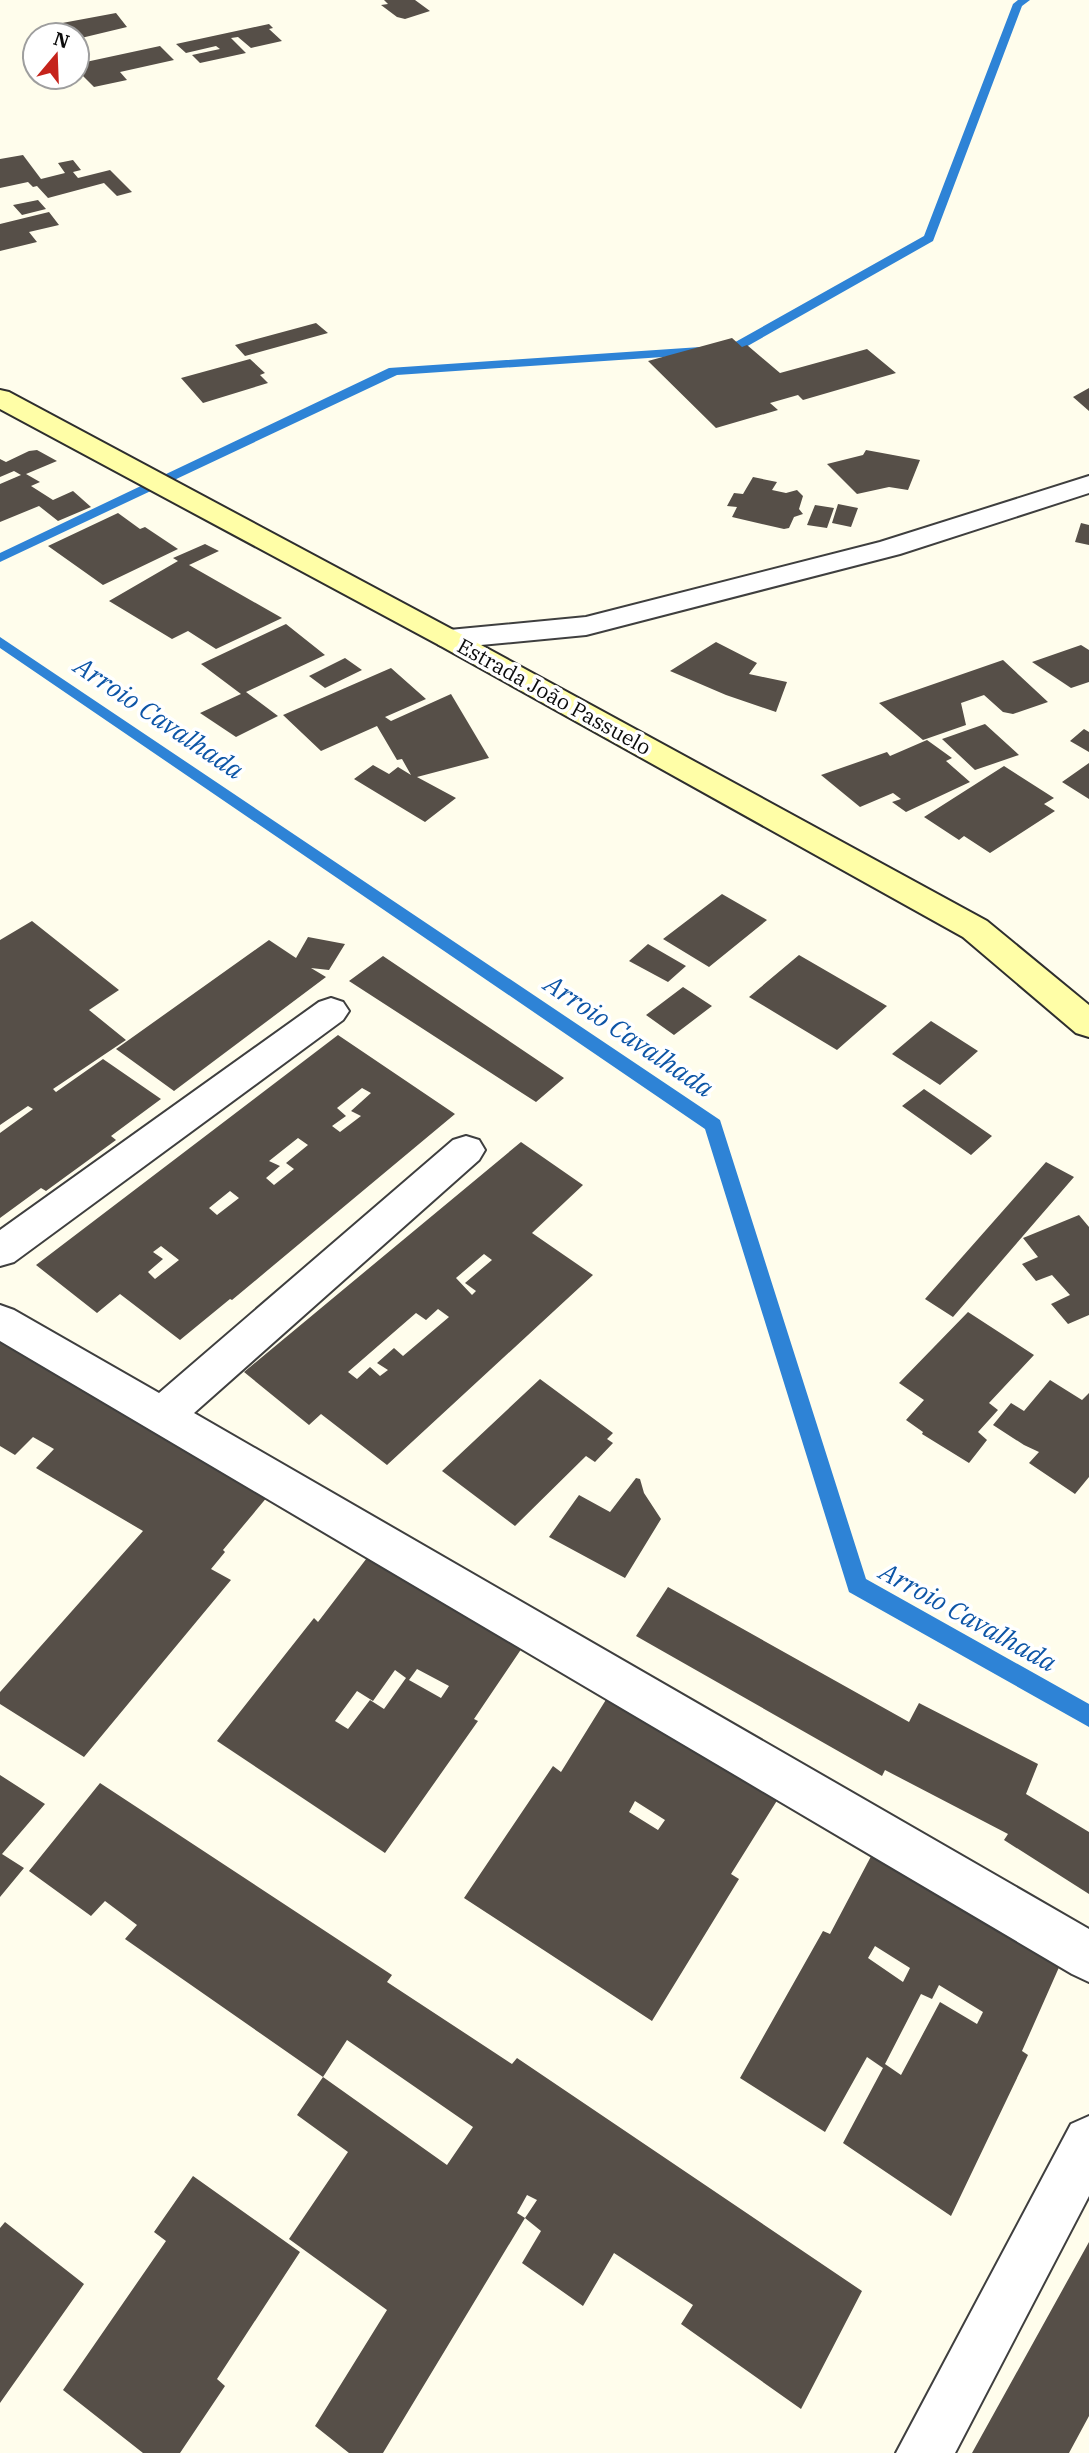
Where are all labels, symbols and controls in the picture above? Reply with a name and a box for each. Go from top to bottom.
north arrow [21,21,91,91]
text: N [51,26,73,54]
street label: Estrada João Passuelo [453,631,656,761]
water label: Arroio Cavalhada [67,647,251,786]
water label: Arroio Cavalhada [537,965,721,1104]
water label: Arroio Cavalhada [872,1553,1063,1679]

